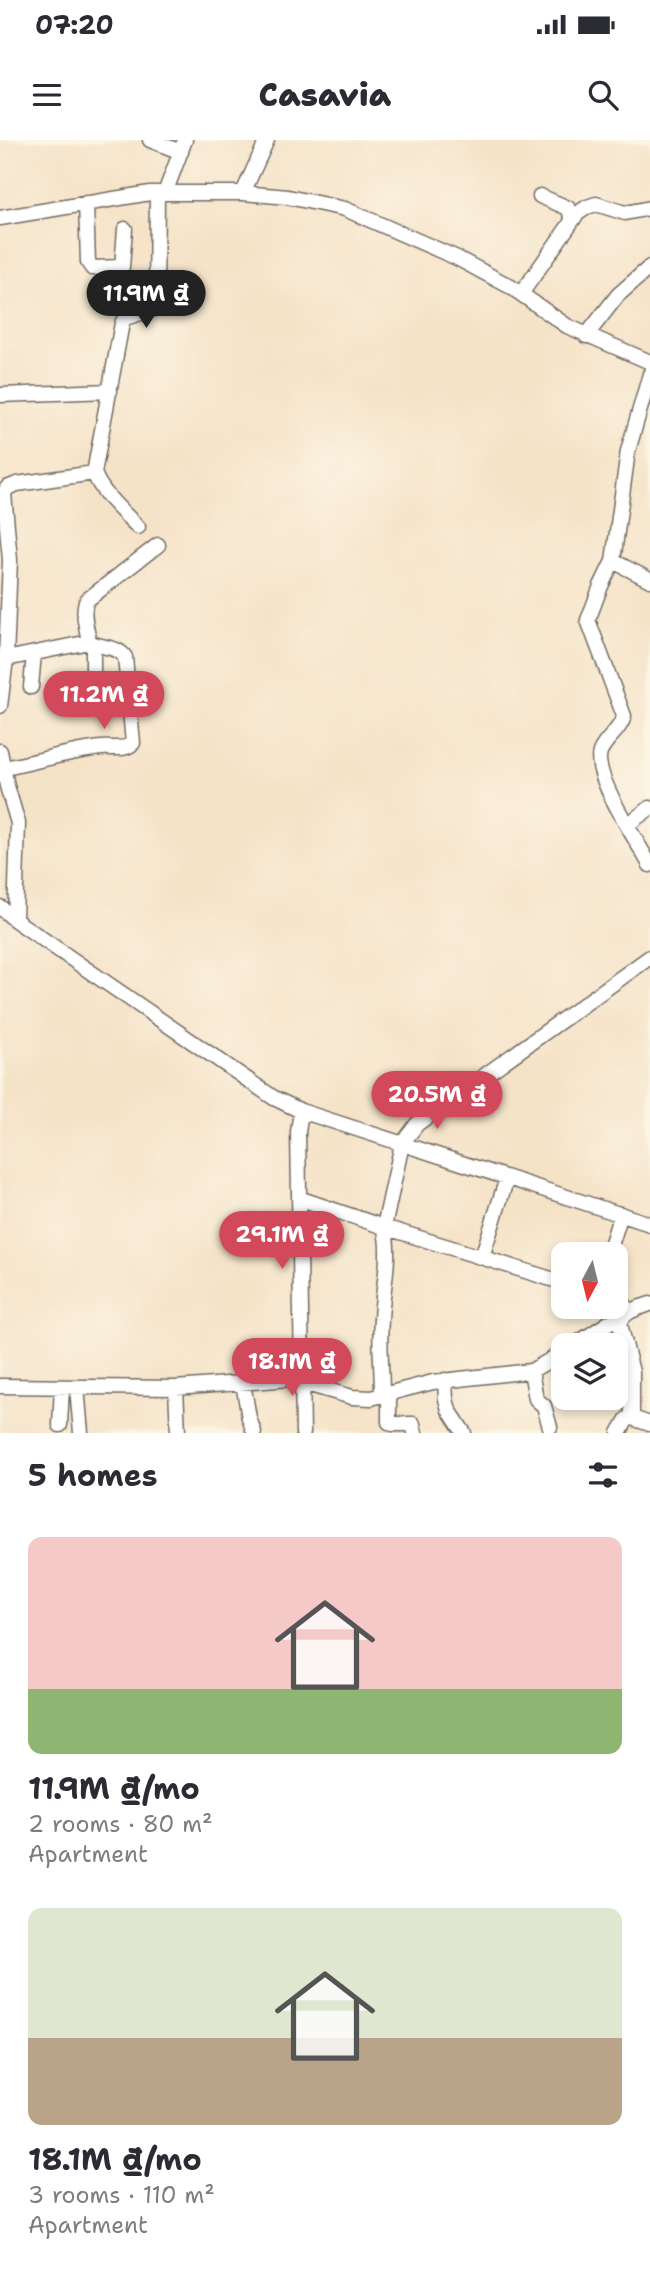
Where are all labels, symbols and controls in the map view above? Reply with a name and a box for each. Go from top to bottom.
text: 07:20 [35,7,114,42]
text: Casavia [259,73,391,116]
icon: menu [28,76,66,114]
icon: search [584,76,622,114]
pin: 11.9M ₫ [81,270,211,330]
text: 11.9M ₫ [103,278,189,308]
pin: 11.2M ₫ [39,672,169,731]
text: 11.2M ₫ [59,679,149,709]
pin: 20.5M ₫ [372,1072,502,1131]
text: 20.5M ₫ [388,1079,486,1109]
pin: 29.1M ₫ [217,1212,347,1271]
text: 29.1M ₫ [235,1219,329,1249]
north arrow [551,1242,628,1320]
map controls [551,1242,628,1410]
button: layers [551,1333,628,1410]
pin: 18.1M ₫ [227,1338,357,1398]
text: 18.1M ₫ [248,1346,336,1376]
text: 5 homes [28,1455,158,1496]
icon: filters [584,1456,622,1494]
icon: home [262,1582,388,1708]
text: 11.9M ₫/mo [28,1768,200,1809]
text: 2 rooms · 80 m² [28,1809,213,1839]
text: Apartment [28,1839,148,1869]
icon: home [262,1953,388,2079]
text: 18.1M ₫/mo [28,2139,202,2180]
text: 3 rooms · 110 m² [28,2180,215,2210]
text: Apartment [28,2210,148,2240]

